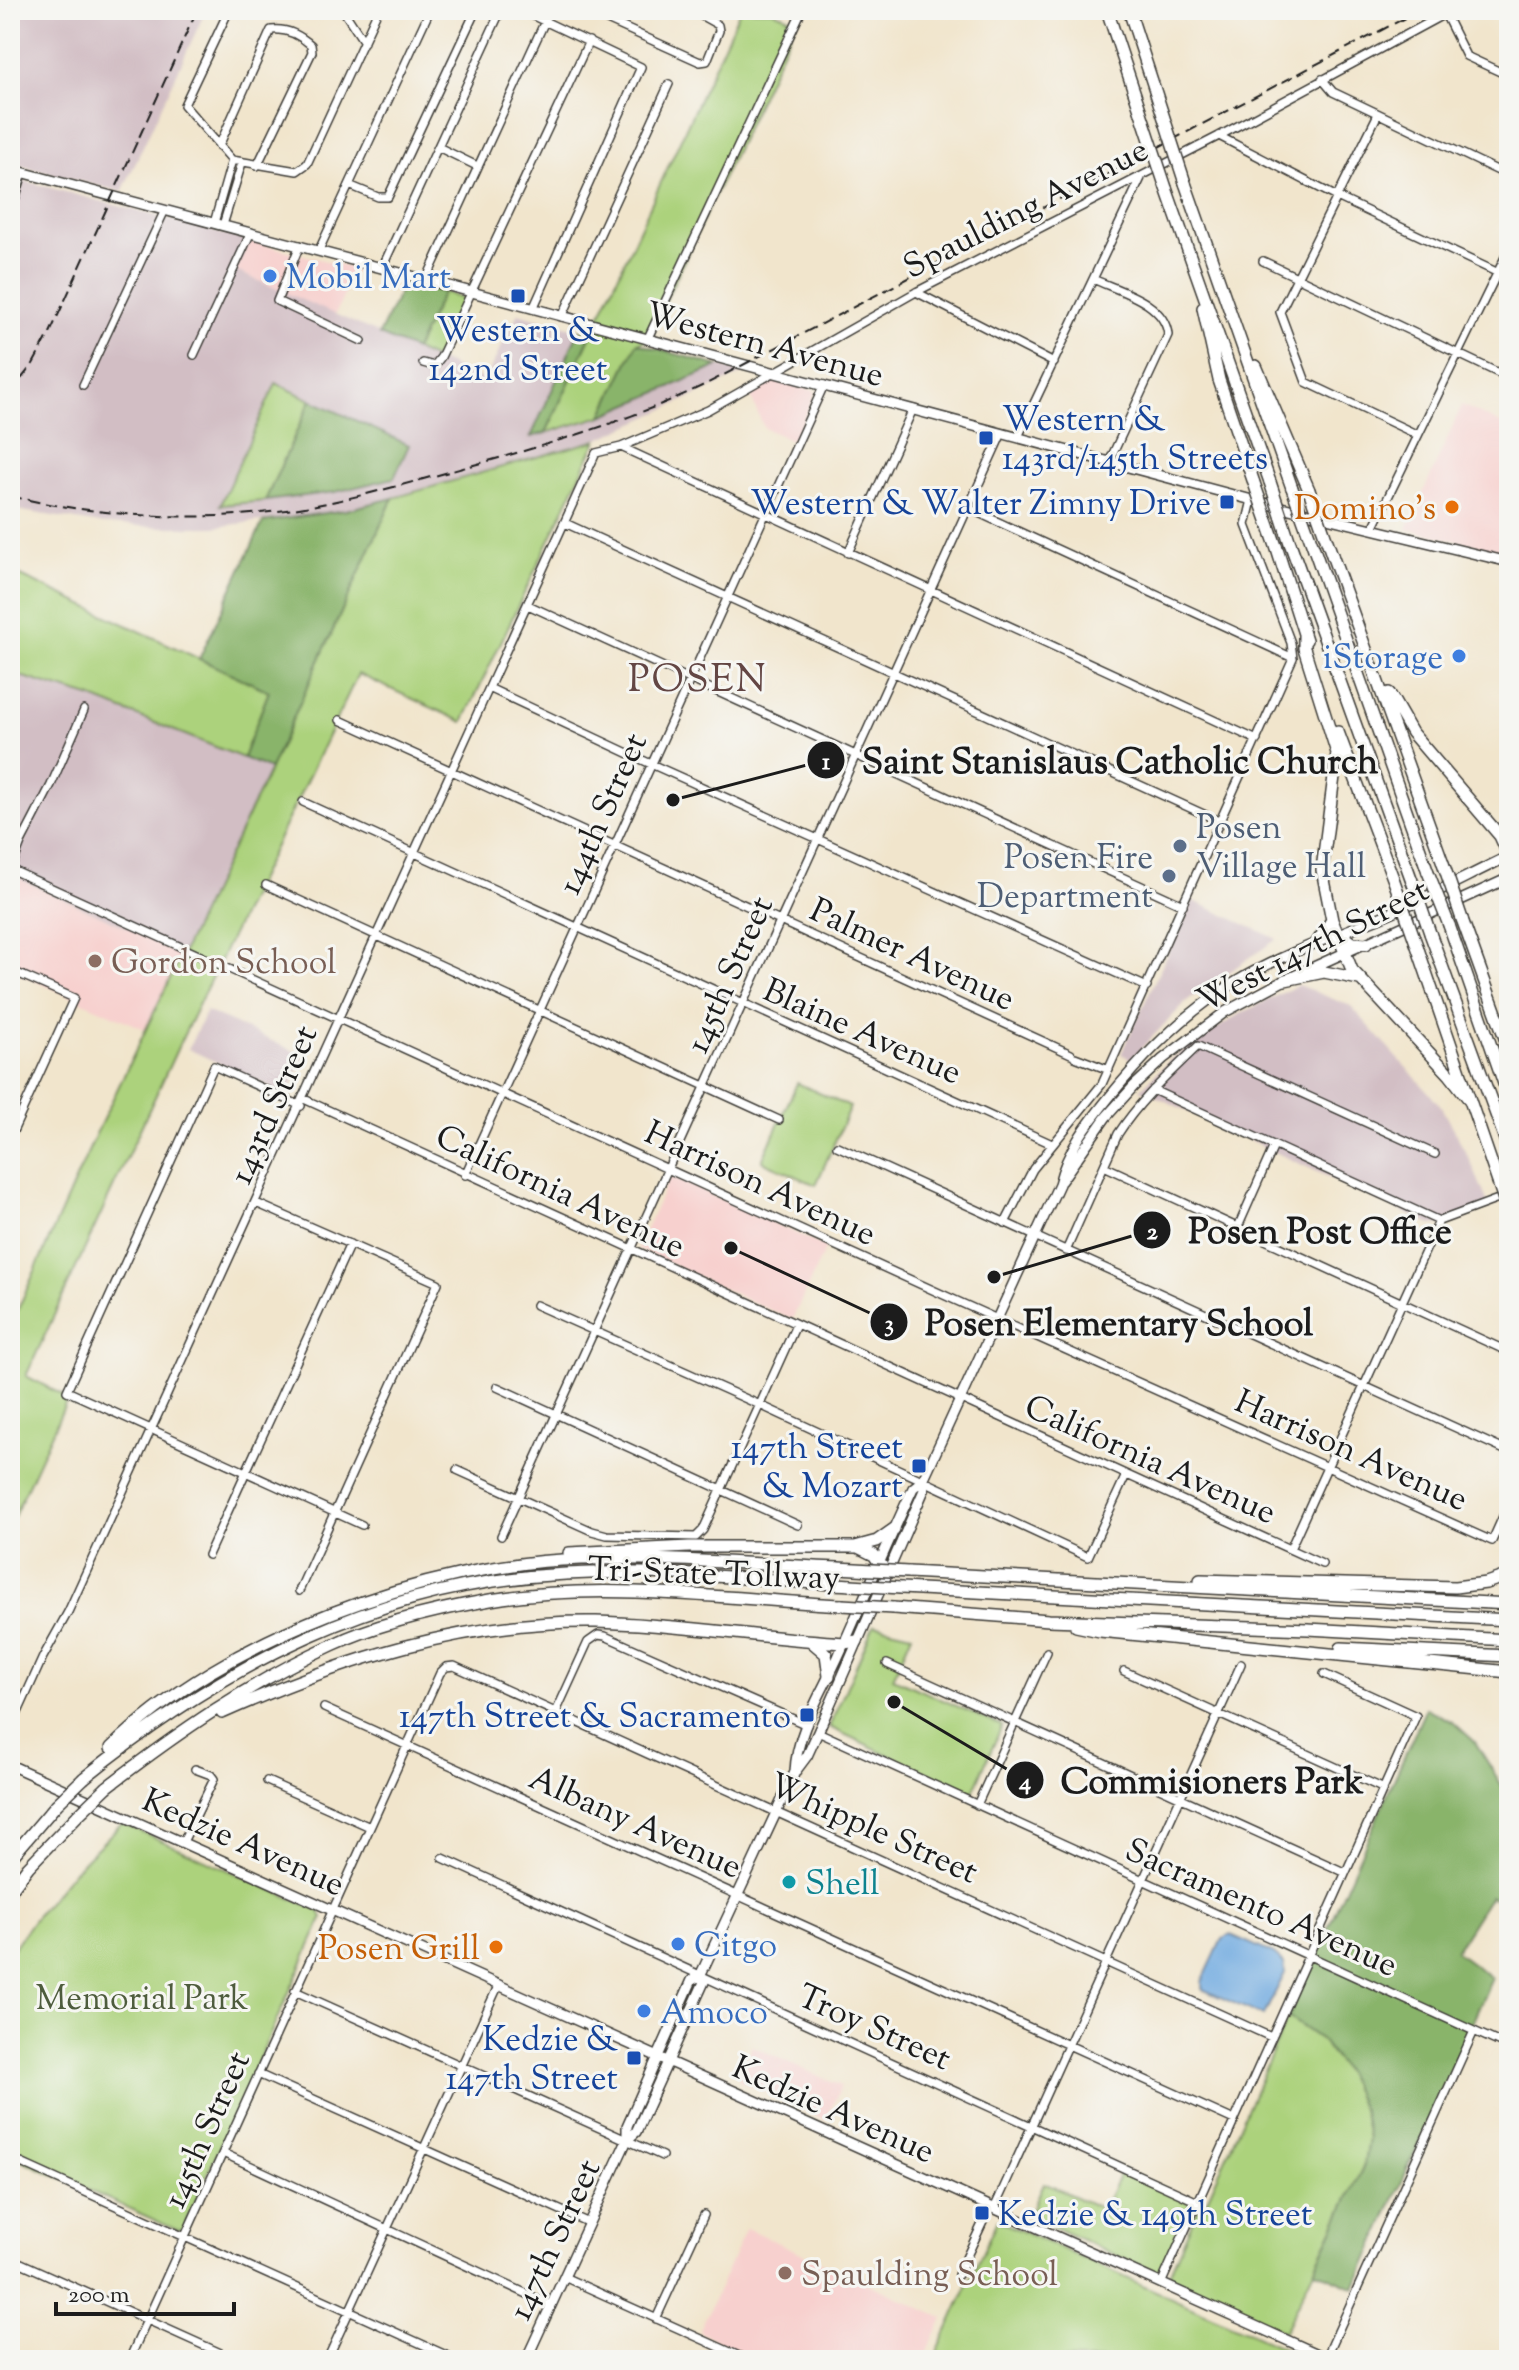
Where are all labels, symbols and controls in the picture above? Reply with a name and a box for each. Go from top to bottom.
street label: Spaulding Avenue [896,127,1158,293]
place label: Mobil Mart [286,255,451,304]
marker: Mobil Mart [261,267,279,285]
marker: Western & 142nd Street [509,287,527,305]
street label: Western Avenue [640,291,889,402]
place label: Western & 142nd Street [429,308,608,396]
place label: Western & 143rd/145th Streets [1002,397,1268,485]
marker: Western & 143rd/145th Streets [977,429,995,447]
place label: Western & Walter Zimny Drive [750,481,1211,530]
place label: Domino's [1294,486,1436,535]
marker: Western & Walter Zimny Drive [1218,493,1236,511]
marker: Domino's [1443,498,1461,516]
place label: iStorage [1323,635,1443,684]
marker: iStorage [1450,647,1468,665]
district label: POSEN [628,655,768,709]
street label: 144th Street [547,725,662,903]
callout: Saint Stanislaus Catholic Church [806,730,1394,790]
text: Saint Stanislaus Catholic Church [862,738,1378,790]
text: 1 [822,746,831,780]
place label: Posen Village Hall [1196,805,1366,893]
place label: Posen Fire Department [977,835,1153,923]
marker: Posen Village Hall [1171,837,1189,855]
marker: Posen Fire Department [1160,867,1178,885]
street label: West 147th Street [1189,867,1439,1027]
street label: Palmer Avenue [801,887,1022,1025]
street label: 145th Street [675,889,788,1062]
place label: Gordon School [111,940,337,989]
marker: Gordon School [86,952,104,970]
street label: Blaine Avenue [755,968,969,1099]
street label: 143rd Street [218,1018,332,1193]
street label: Harrison Avenue [636,1110,883,1260]
street label: California Avenue [427,1114,692,1273]
callout: Posen Post Office [1132,1200,1468,1260]
text: Posen Post Office [1188,1208,1452,1260]
text: 2 [1146,1216,1158,1250]
callout: Posen Elementary School [869,1292,1329,1352]
text: Posen Elementary School [925,1300,1313,1352]
text: 3 [884,1308,894,1342]
street label: Harrison Avenue [1226,1379,1475,1525]
street label: California Avenue [1016,1384,1283,1539]
place label: 147th Street & Mozart [731,1425,903,1513]
marker: 147th Street & Mozart [910,1457,928,1475]
street label: Tri-State Tollway [587,1547,841,1604]
place label: 147th Street & Sacramento [399,1694,791,1743]
marker: 147th Street & Sacramento [798,1706,816,1724]
callout: Commisioners Park [1005,1750,1380,1810]
street label: Albany Avenue [520,1755,749,1893]
text: Commisioners Park [1060,1758,1364,1810]
street label: Whipple Street [760,1762,985,1898]
text: 4 [1018,1766,1031,1800]
street label: Kedzie Avenue [133,1778,352,1911]
street label: Sacramento Avenue [1116,1827,1405,1991]
place label: Shell [805,1861,880,1910]
marker: Shell [780,1873,798,1891]
place label: Citgo [694,1923,777,1972]
place label: Posen Grill [318,1926,480,1975]
marker: Citgo [669,1935,687,1953]
marker: Posen Grill [487,1938,505,1956]
street label: Troy Street [789,1974,958,2085]
park label: Memorial Park [36,1976,248,2025]
place label: Amoco [660,1990,768,2039]
marker: Amoco [635,2002,653,2020]
place label: Kedzie & 147th Street [446,2017,619,2105]
street label: 145th Street [152,2044,265,2217]
street label: Kedzie Avenue [723,2045,942,2178]
marker: Kedzie & 147th Street [625,2049,643,2067]
street label: 147th Street [498,2152,615,2329]
place label: Kedzie & 149th Street [998,2192,1313,2241]
marker: Kedzie & 149th Street [973,2204,991,2222]
place label: Spaulding School [801,2252,1058,2301]
marker: Spaulding School [776,2264,794,2282]
scale bar [56,2266,234,2316]
text: 200 m [68,2279,130,2313]

